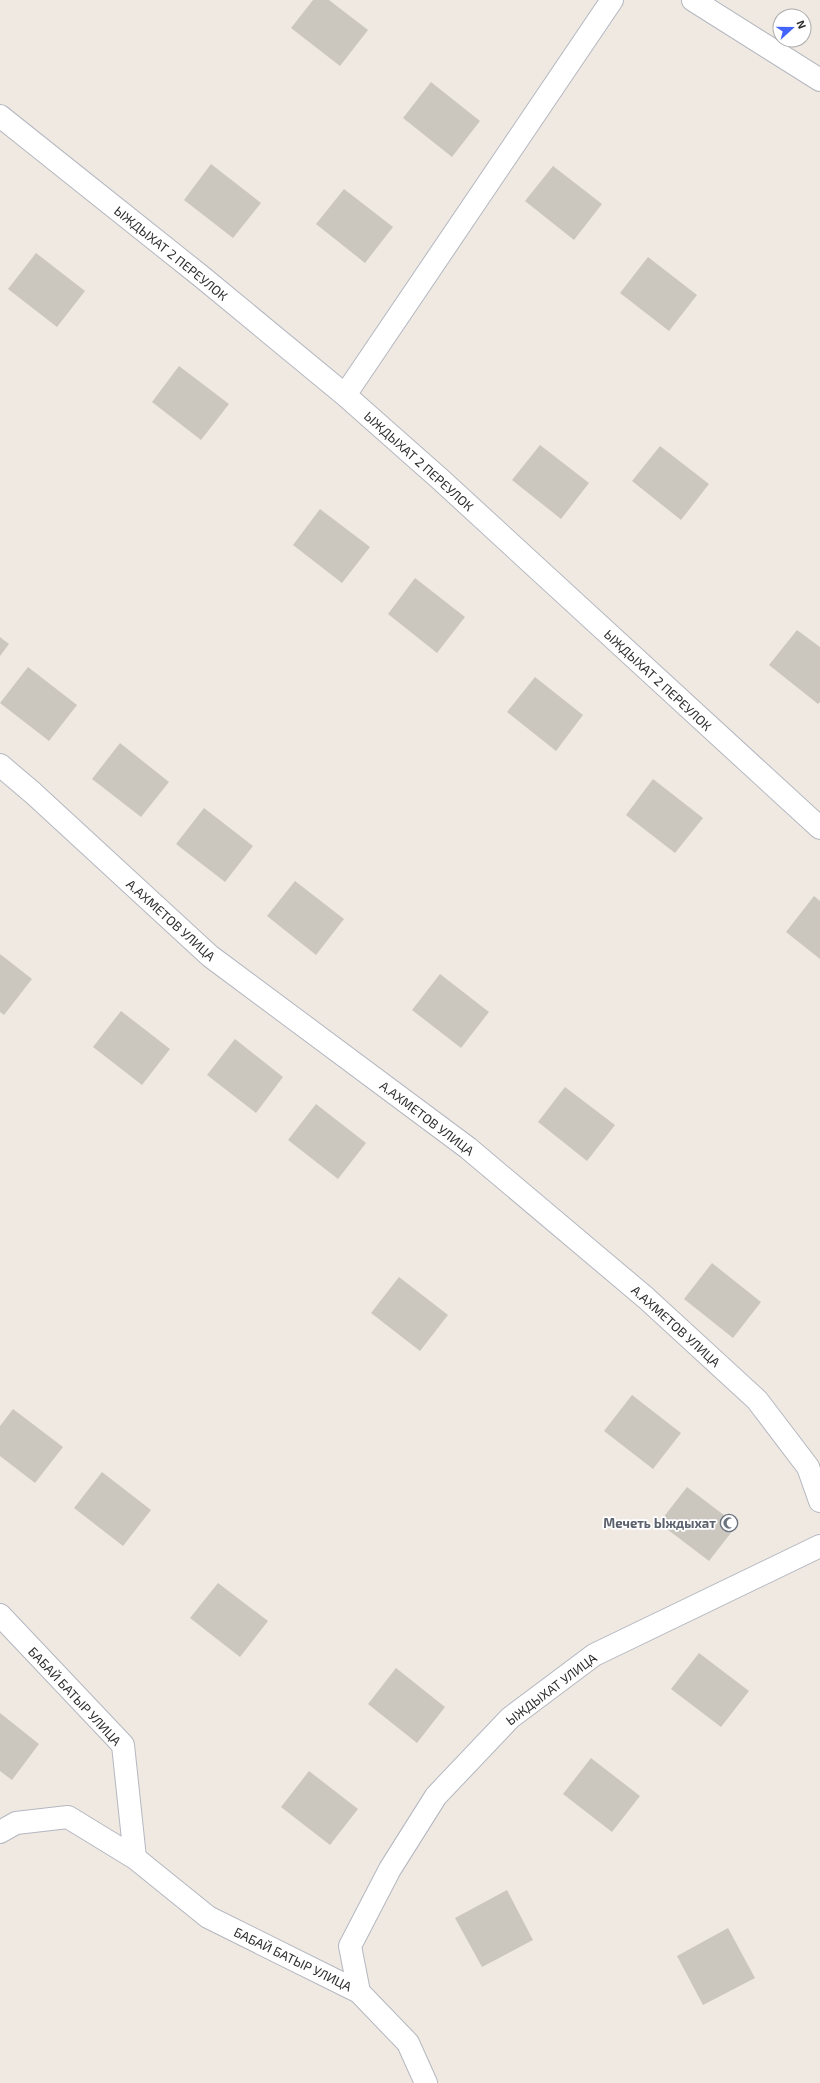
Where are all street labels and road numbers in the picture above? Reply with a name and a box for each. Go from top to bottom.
street label: ЫЖДЫХАТ 2 ПЕРЕУЛОК [111,202,231,304]
street label: ЫЖДЫХАТ 2 ПЕРЕУЛОК [361,408,477,514]
street label: ЫЖДЫХАТ 2 ПЕРЕУЛОК [601,626,715,734]
street label: А.АХМЕТОВ УЛИЦА [123,876,219,964]
street label: А.АХМЕТОВ УЛИЦА [377,1077,477,1159]
street label: А.АХМЕТОВ УЛИЦА [628,1282,724,1370]
street label: БАБАЙ БАТЫР УЛИЦА [25,1643,125,1749]
street label: ЫЖДЫХАТ УЛИЦА [502,1650,600,1728]
street label: БАБАЙ БАТЫР УЛИЦА [231,1924,355,1994]

